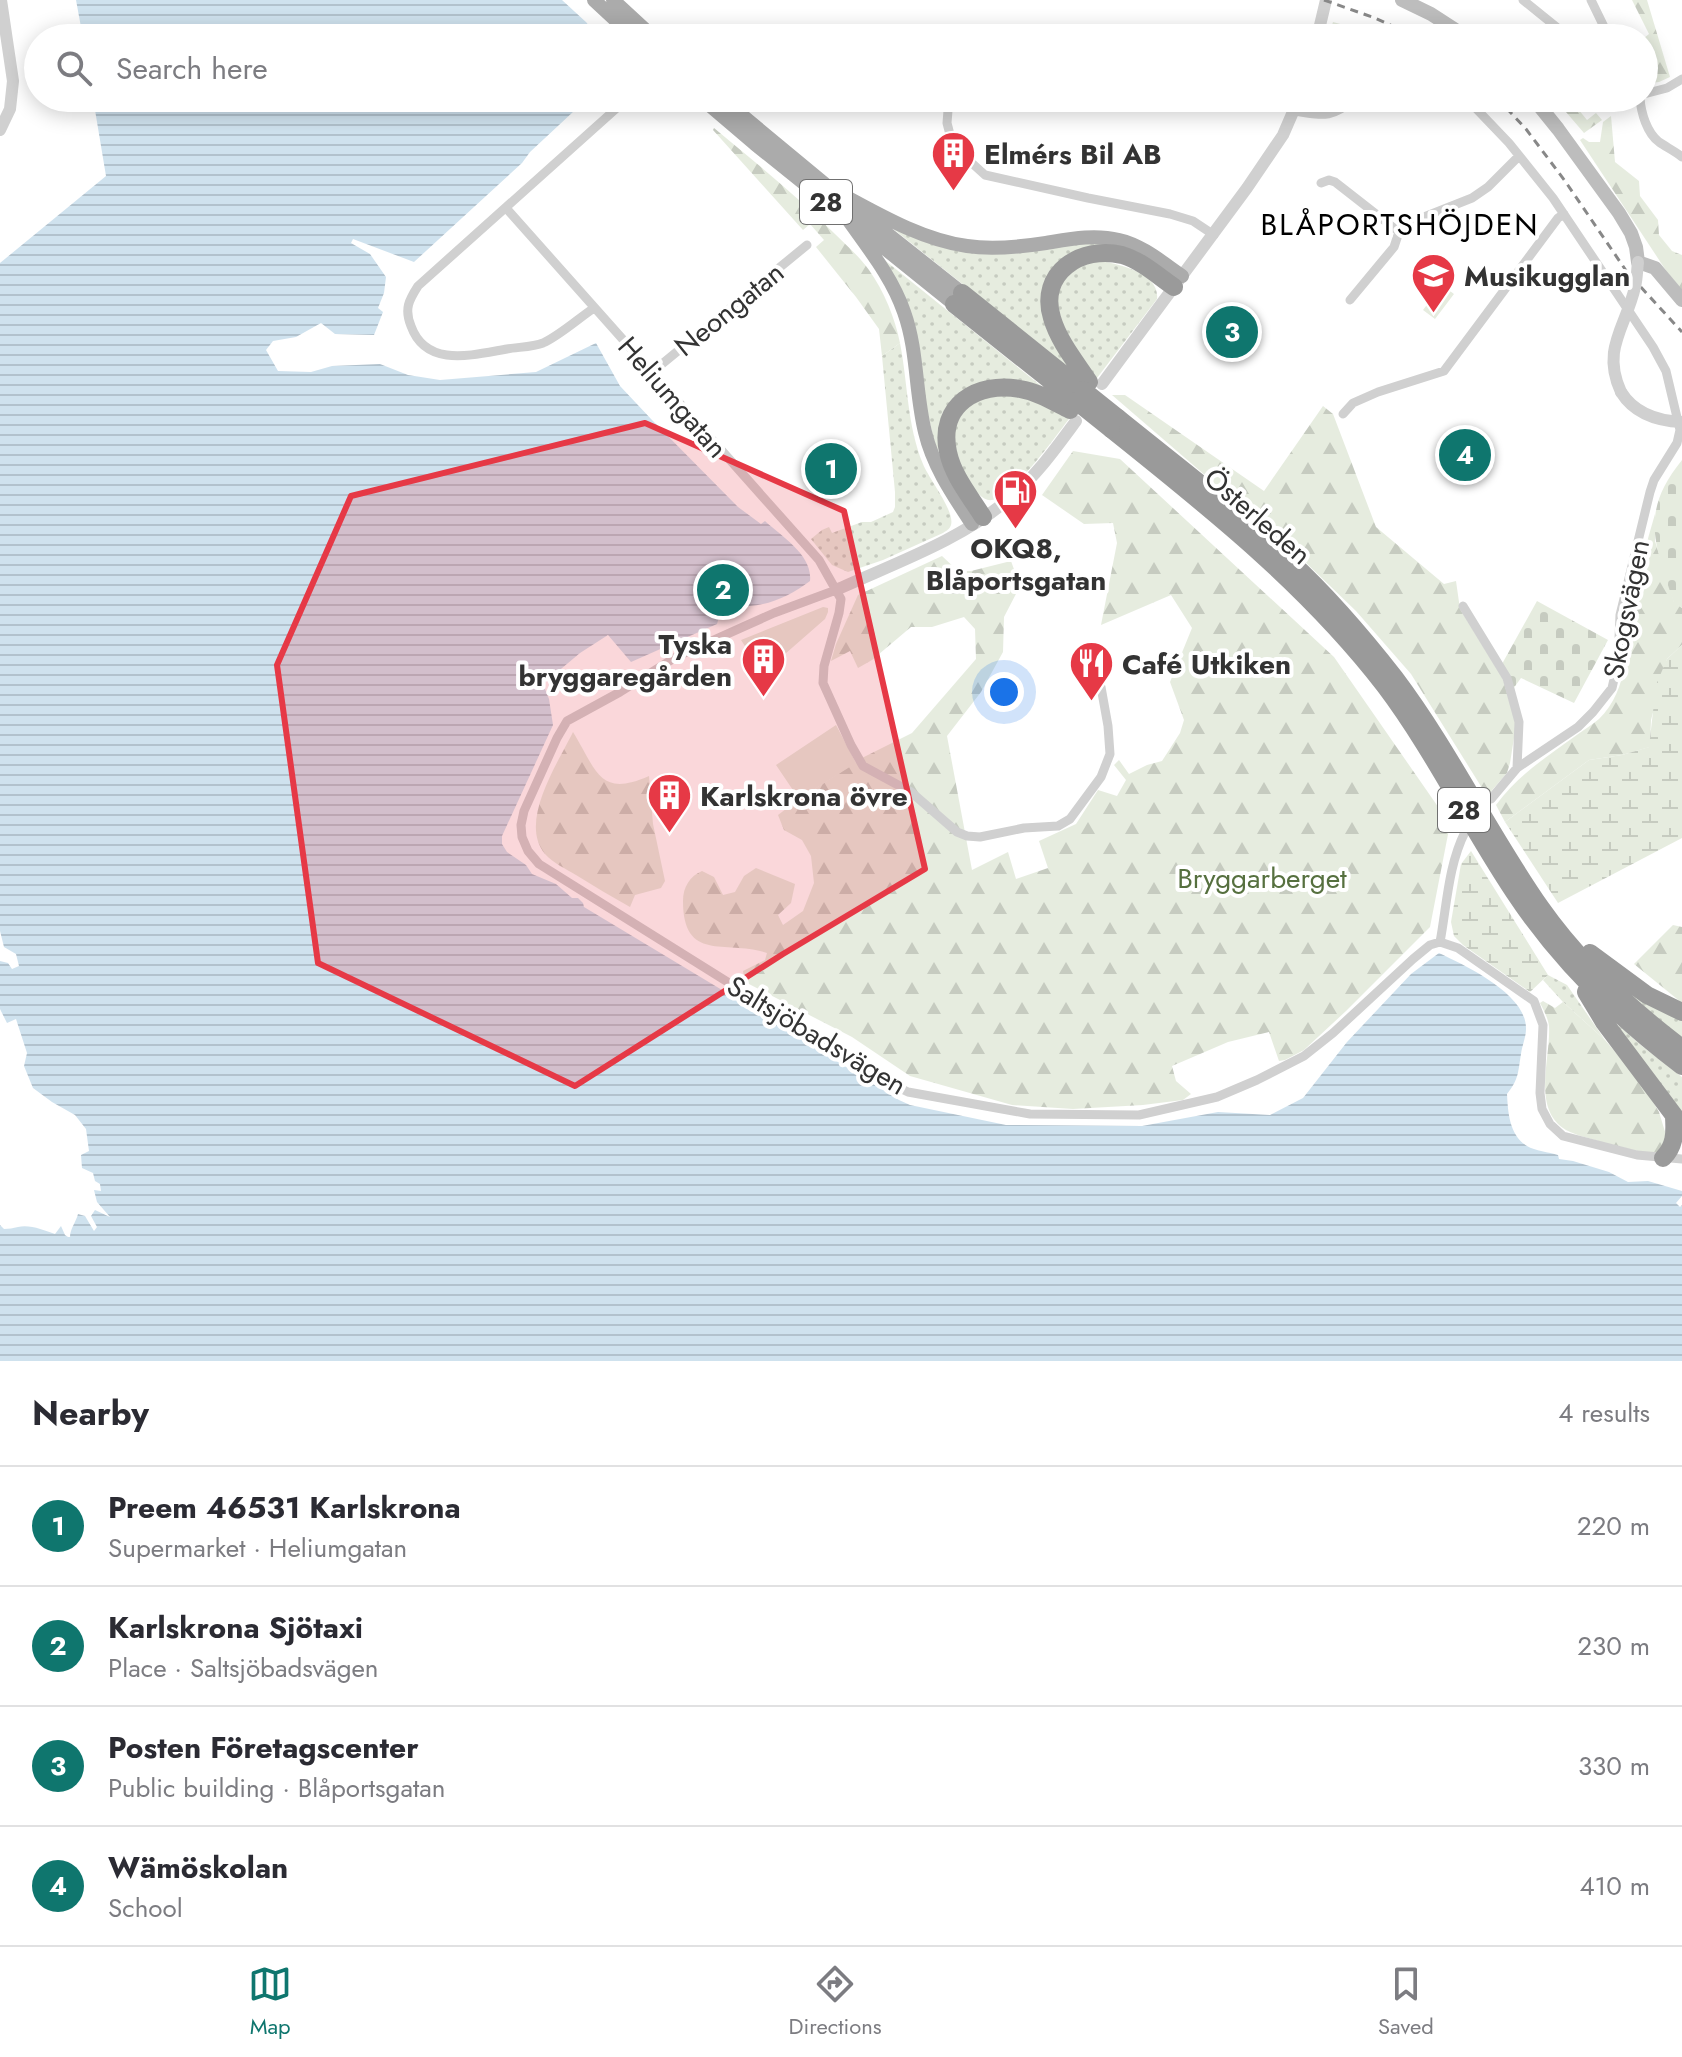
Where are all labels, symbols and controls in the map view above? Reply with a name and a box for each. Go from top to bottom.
search box [24,24,1658,112]
icon: search [52,46,96,90]
text: Search here [116,47,268,90]
building icon: Elmérs Bil AB [929,130,977,193]
place label: Elmérs Bil AB [984,134,1162,175]
road number: 28 [800,180,852,224]
district label: BLÅPORTSHÖJDEN [1261,203,1539,246]
street label: Neongatan [666,252,793,366]
school or university icon: Musikugglan [1409,252,1457,315]
place label: Musikugglan [1464,256,1630,297]
pin: 3 [1206,302,1258,362]
street label: Heliumgatan [608,328,737,467]
pin: 4 [1439,425,1491,485]
pin: 1 [805,439,857,499]
street label: Österleden [1195,458,1320,575]
fuel station icon: OKQ8, Blåportsgatan [992,467,1040,530]
place label: OKQ8, Blåportsgatan [926,528,1106,601]
street label: Skogsvägen [1593,536,1660,682]
pin: 2 [697,560,749,620]
place label: Tyska bryggaregården [519,624,732,697]
building icon: Tyska bryggaregården [739,636,787,699]
restaurant icon: Café Utkiken [1067,640,1115,703]
place label: Café Utkiken [1122,644,1291,685]
your location [984,672,1024,712]
building icon: Karlskrona övre [645,772,693,835]
place label: Karlskrona övre [700,776,908,817]
road number: 28 [1438,788,1490,832]
park label: Bryggarberget [1177,858,1347,899]
street label: Saltsjöbadsvägen [719,966,914,1105]
text: Nearby [32,1389,149,1438]
text: 4 results [1558,1394,1650,1432]
text: Preem 46531 Karlskrona [108,1486,461,1529]
text: 1 [51,1507,65,1545]
text: 220 m [1577,1507,1650,1545]
text: Supermarket · Heliumgatan [108,1529,407,1567]
text: Karlskrona Sjötaxi [108,1606,363,1649]
text: 2 [49,1627,67,1665]
text: 230 m [1577,1627,1650,1665]
text: Place · Saltsjöbadsvägen [108,1649,379,1687]
text: Posten Företagscenter [108,1726,419,1769]
text: 3 [50,1747,66,1785]
text: 330 m [1578,1747,1650,1785]
text: Public building · Blåportsgatan [108,1769,445,1807]
text: Wämöskolan [108,1846,288,1889]
text: 4 [49,1867,67,1905]
text: 410 m [1579,1867,1650,1905]
text: School [108,1889,183,1927]
tab: Map [248,1962,292,2042]
tab: Directions [789,1962,882,2042]
tab: Saved [1378,1962,1434,2042]

